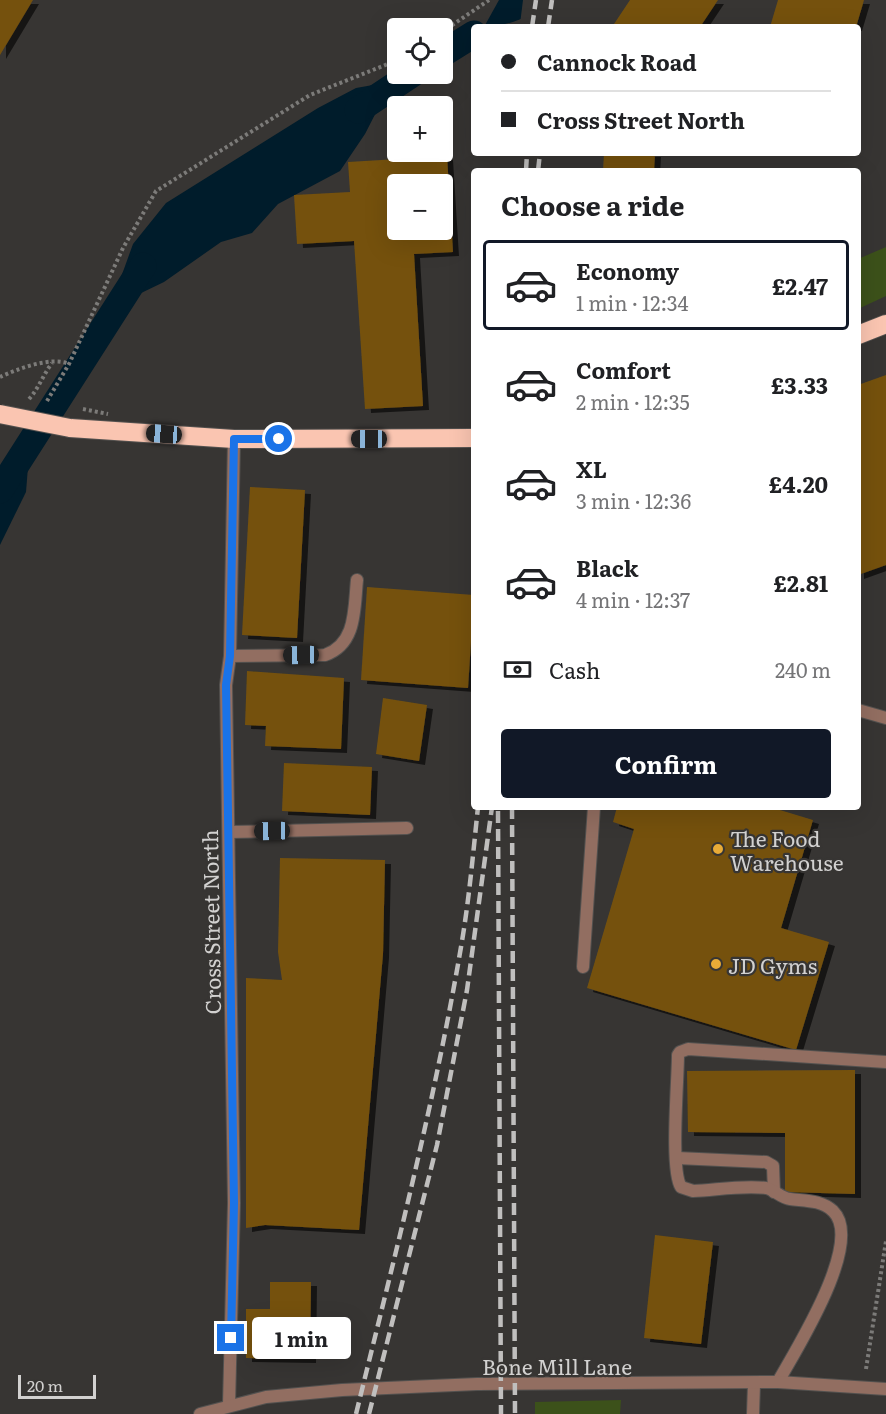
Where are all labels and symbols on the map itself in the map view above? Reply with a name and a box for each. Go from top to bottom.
car [145,424,183,444]
route start [265,425,292,452]
car [351,430,387,448]
car [283,646,319,664]
car [254,822,290,840]
place label: The Food Warehouse [730,822,844,877]
street label: Cross Street North [193,829,227,1015]
marker: The Food Warehouse [711,842,725,856]
place label: JD Gyms [728,949,817,980]
marker: JD Gyms [709,957,723,971]
callout: 1 min [252,1317,351,1359]
route end [217,1324,244,1351]
street label: Bone Mill Lane [482,1350,632,1381]
scale bar [18,1372,96,1400]

